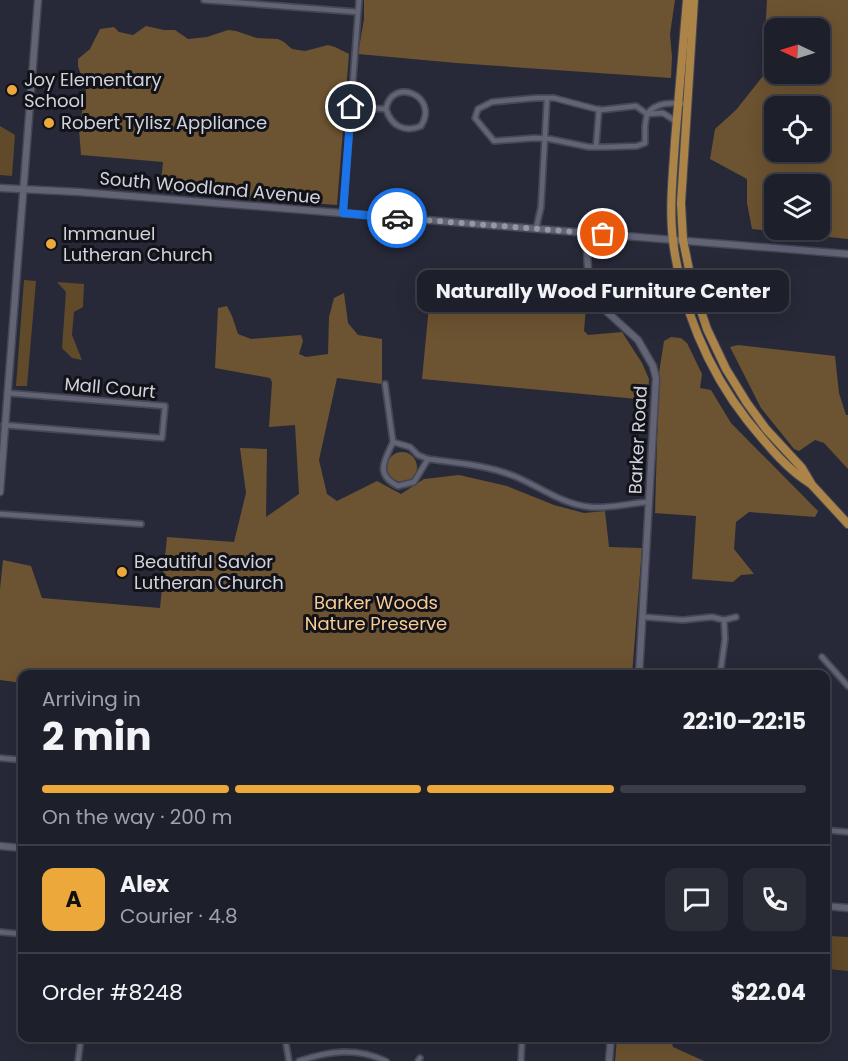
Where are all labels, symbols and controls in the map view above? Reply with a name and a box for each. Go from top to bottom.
north arrow [764,18,830,84]
map controls [764,18,830,240]
place label: Joy Elementary School [24,67,162,113]
pin [325,81,376,132]
marker: Joy Elementary School [5,83,19,97]
icon: home [334,90,367,123]
button: locate [764,96,830,162]
place label: Robert Tylisz Appliance [61,110,267,135]
marker: Robert Tylisz Appliance [42,116,56,130]
street label: South Woodland Avenue [98,165,322,210]
button: layers [764,174,830,240]
courier [367,188,427,248]
icon: car [381,202,414,235]
pin [577,208,628,259]
icon: bag [586,217,619,250]
place label: Immanuel Lutheran Church [63,221,213,267]
marker: Immanuel Lutheran Church [44,237,58,251]
callout: Naturally Wood Furniture Center [417,270,789,312]
text: Naturally Wood Furniture Center [436,277,770,305]
street label: Mall Court [63,371,157,404]
street label: Barker Road [622,385,653,495]
place label: Beautiful Savior Lutheran Church [134,549,284,595]
marker: Beautiful Savior Lutheran Church [115,565,129,579]
park label: Barker Woods Nature Preserve [305,590,447,636]
text: Arriving in [42,685,141,713]
text: 22:10–22:15 [683,706,806,737]
text: 2 min [42,709,152,764]
text: On the way · 200 m [42,803,232,831]
button: chat [665,868,728,931]
button: phone [743,868,806,931]
text: Alex [120,869,169,900]
text: A [65,884,82,915]
text: Courier · 4.8 [120,902,238,930]
text: Order #8248 [42,977,183,1008]
text: $22.04 [731,977,806,1008]

